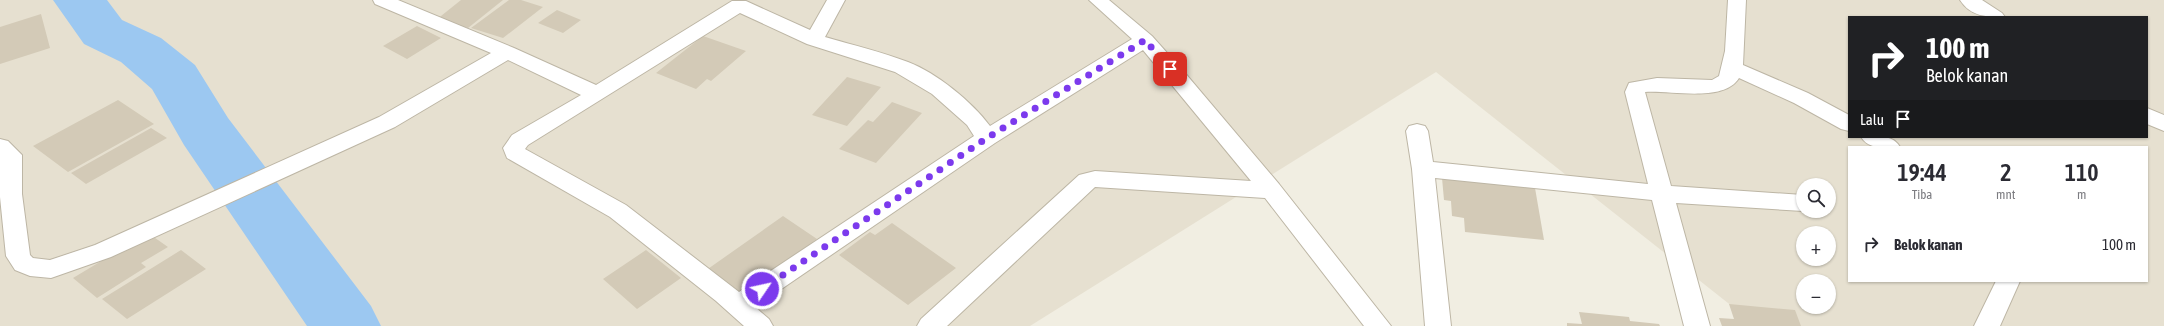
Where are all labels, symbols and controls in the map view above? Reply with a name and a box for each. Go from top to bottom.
icon: right [1860,32,1912,84]
text: 100 m [1926,32,1989,64]
pin [1153,52,1187,86]
icon: arrive [1159,58,1181,80]
text: Belok kanan [1926,65,2008,86]
icon: arrive [1892,108,1914,130]
text: Lalu [1860,111,1884,128]
text: 19:44 [1897,159,1947,186]
text: 2 [2000,159,2011,186]
text: 110 [2065,159,2099,186]
map controls [1796,178,1836,314]
button: search [1796,178,1836,218]
text: Tiba [1912,187,1932,202]
text: mnt [1996,187,2015,202]
text: m [2077,187,2086,202]
button: + [1796,226,1836,266]
icon: right [1860,233,1882,255]
text: Belok kanan [1894,236,1963,253]
text: 100 m [2102,236,2136,253]
position arrow [741,268,783,310]
button: − [1796,274,1836,314]

